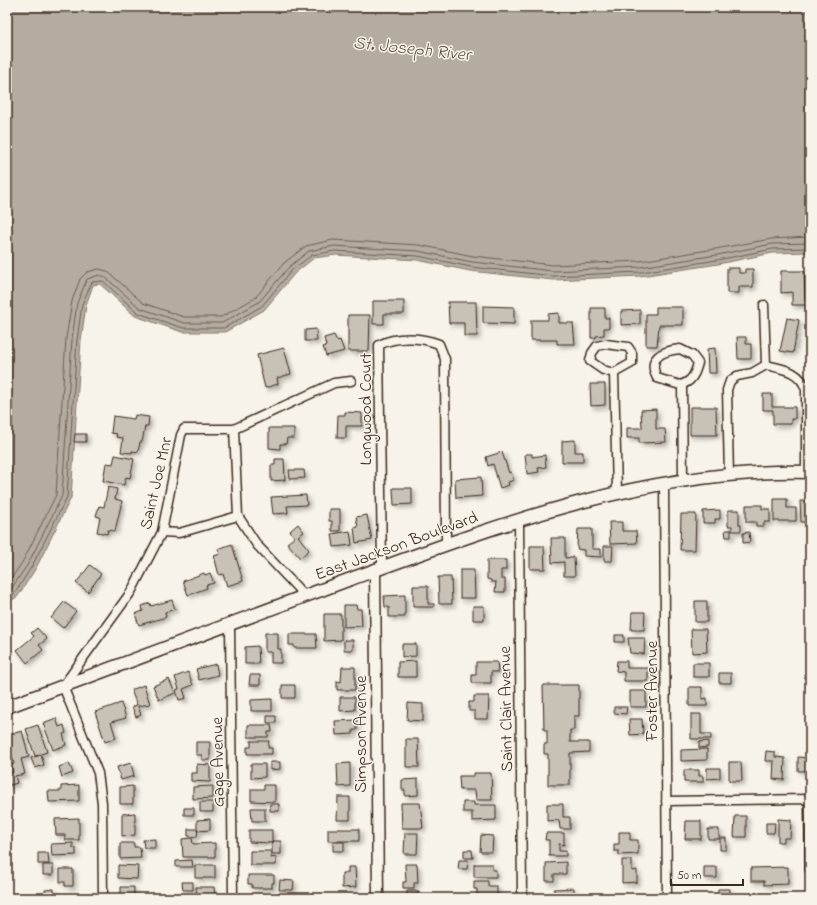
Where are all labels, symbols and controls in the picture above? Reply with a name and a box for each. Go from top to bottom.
water label: St. Joseph River [352,31,474,69]
street label: Longwood Court [354,352,381,465]
street label: Saint Joe Mnr [134,434,179,532]
street label: East Jackson Boulevard [312,505,482,588]
street label: Foster Avenue [640,640,665,742]
street label: Saint Clair Avenue [493,645,520,772]
street label: Simpson Avenue [349,675,374,793]
street label: Gage Avenue [205,716,234,807]
scale bar [671,861,743,887]
text: 50 m [677,867,701,885]

